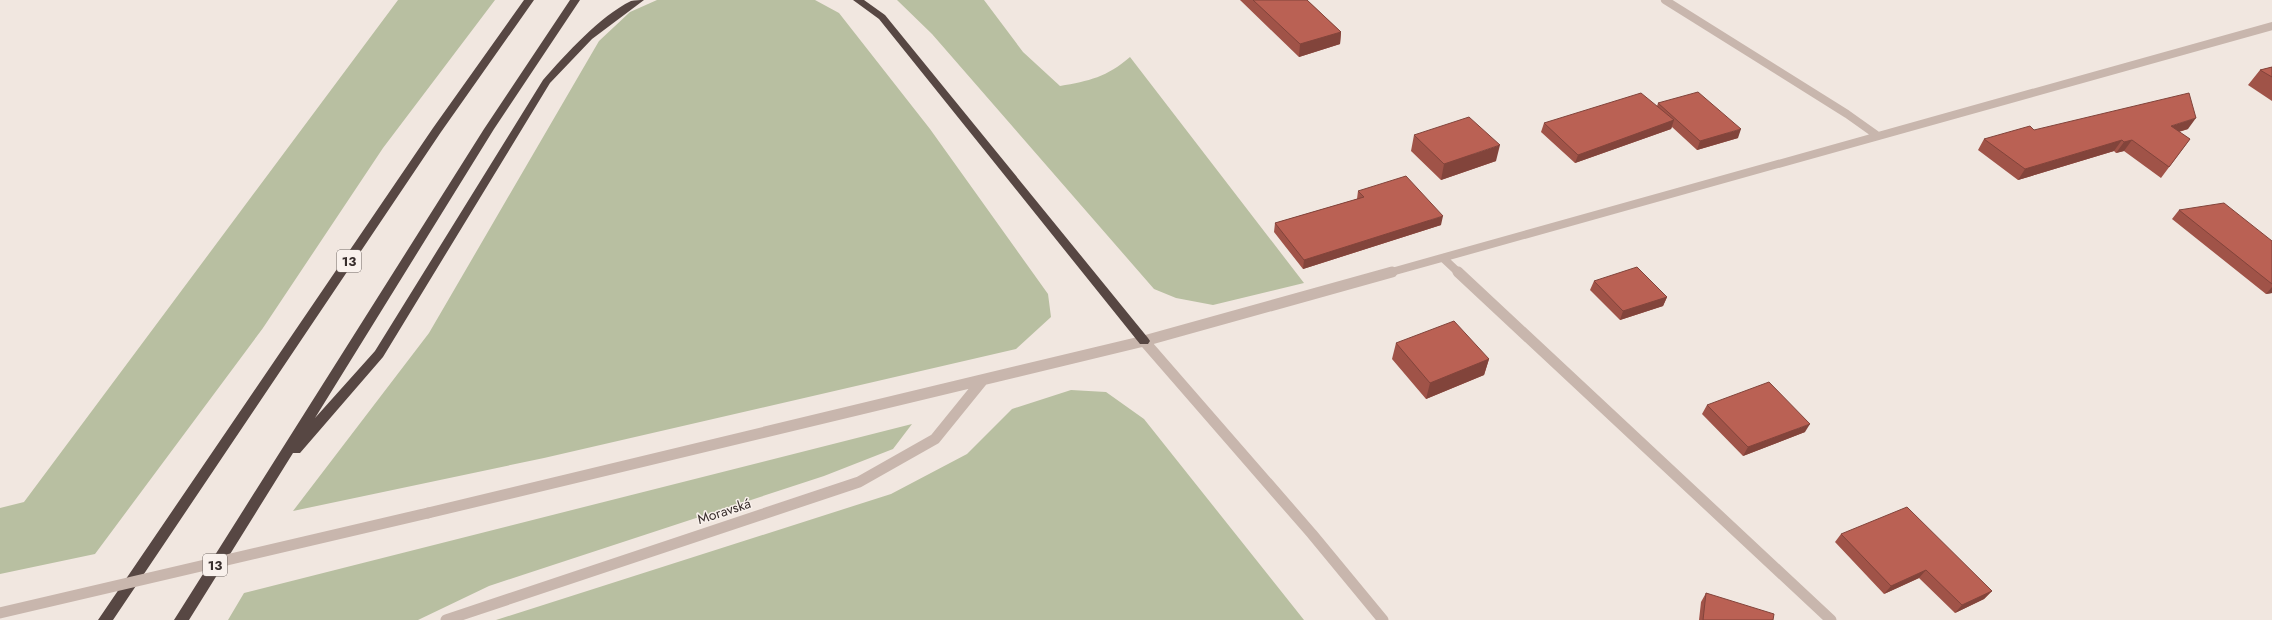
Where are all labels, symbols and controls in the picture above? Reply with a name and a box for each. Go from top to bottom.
road number: 13 [337,250,361,272]
street label: Moravská [695,493,753,529]
road number: 13 [203,554,227,576]

